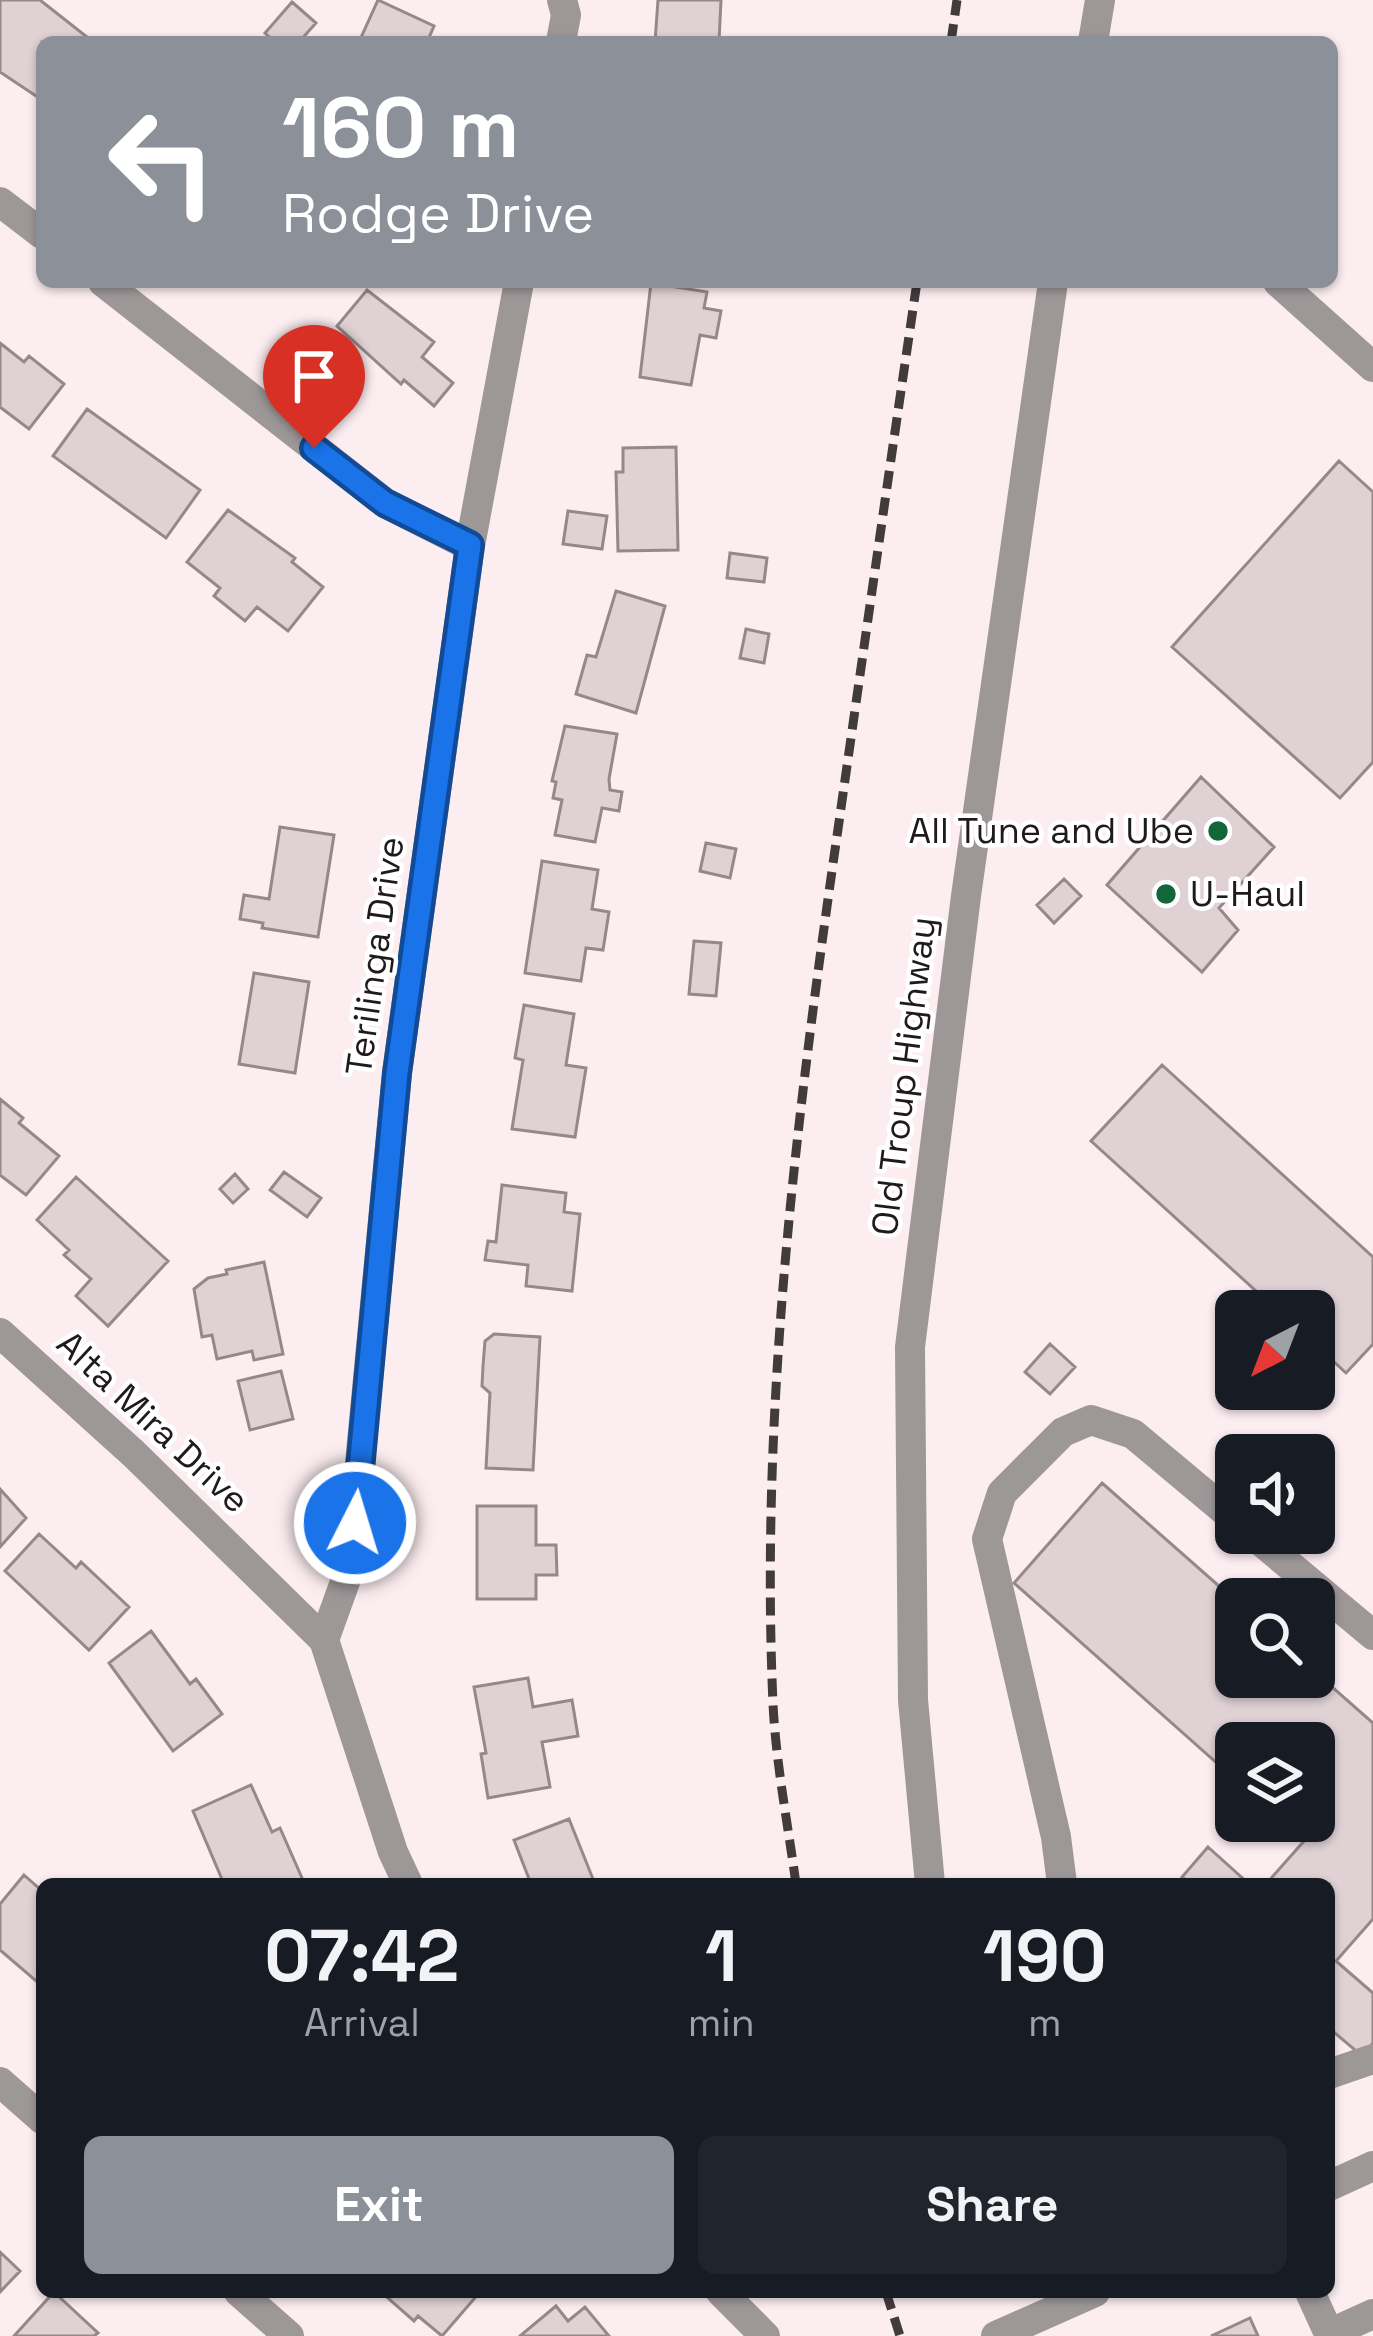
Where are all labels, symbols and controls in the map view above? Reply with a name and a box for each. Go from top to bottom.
text: 160 m [282,74,519,182]
icon: left [84,84,240,240]
text: Rodge Drive [282,179,594,248]
pin [263,325,365,448]
icon: arrive [281,343,347,409]
place label: All Tune and Ube [909,808,1194,854]
marker: All Tune and Ube [1205,818,1231,844]
street label: Terilinga Drive [336,834,414,1078]
place label: U-Haul [1190,871,1305,917]
marker: U-Haul [1153,881,1179,907]
street label: Old Troup Highway [862,914,946,1238]
north arrow [1215,1290,1335,1410]
map controls [1215,1290,1335,1842]
street label: Alta Mira Drive [47,1321,259,1523]
button: sound [1215,1434,1335,1554]
position arrow [292,1460,418,1586]
button: search [1215,1578,1335,1698]
button: layers [1215,1722,1335,1842]
text: 07:42 [264,1910,459,2002]
text: 1 [705,1910,737,2002]
text: 190 [983,1910,1107,2002]
text: Arrival [304,1998,420,2047]
text: min [688,1998,755,2047]
text: m [1028,1998,1062,2047]
button: Exit [84,2136,674,2274]
button: Share [698,2136,1287,2274]

